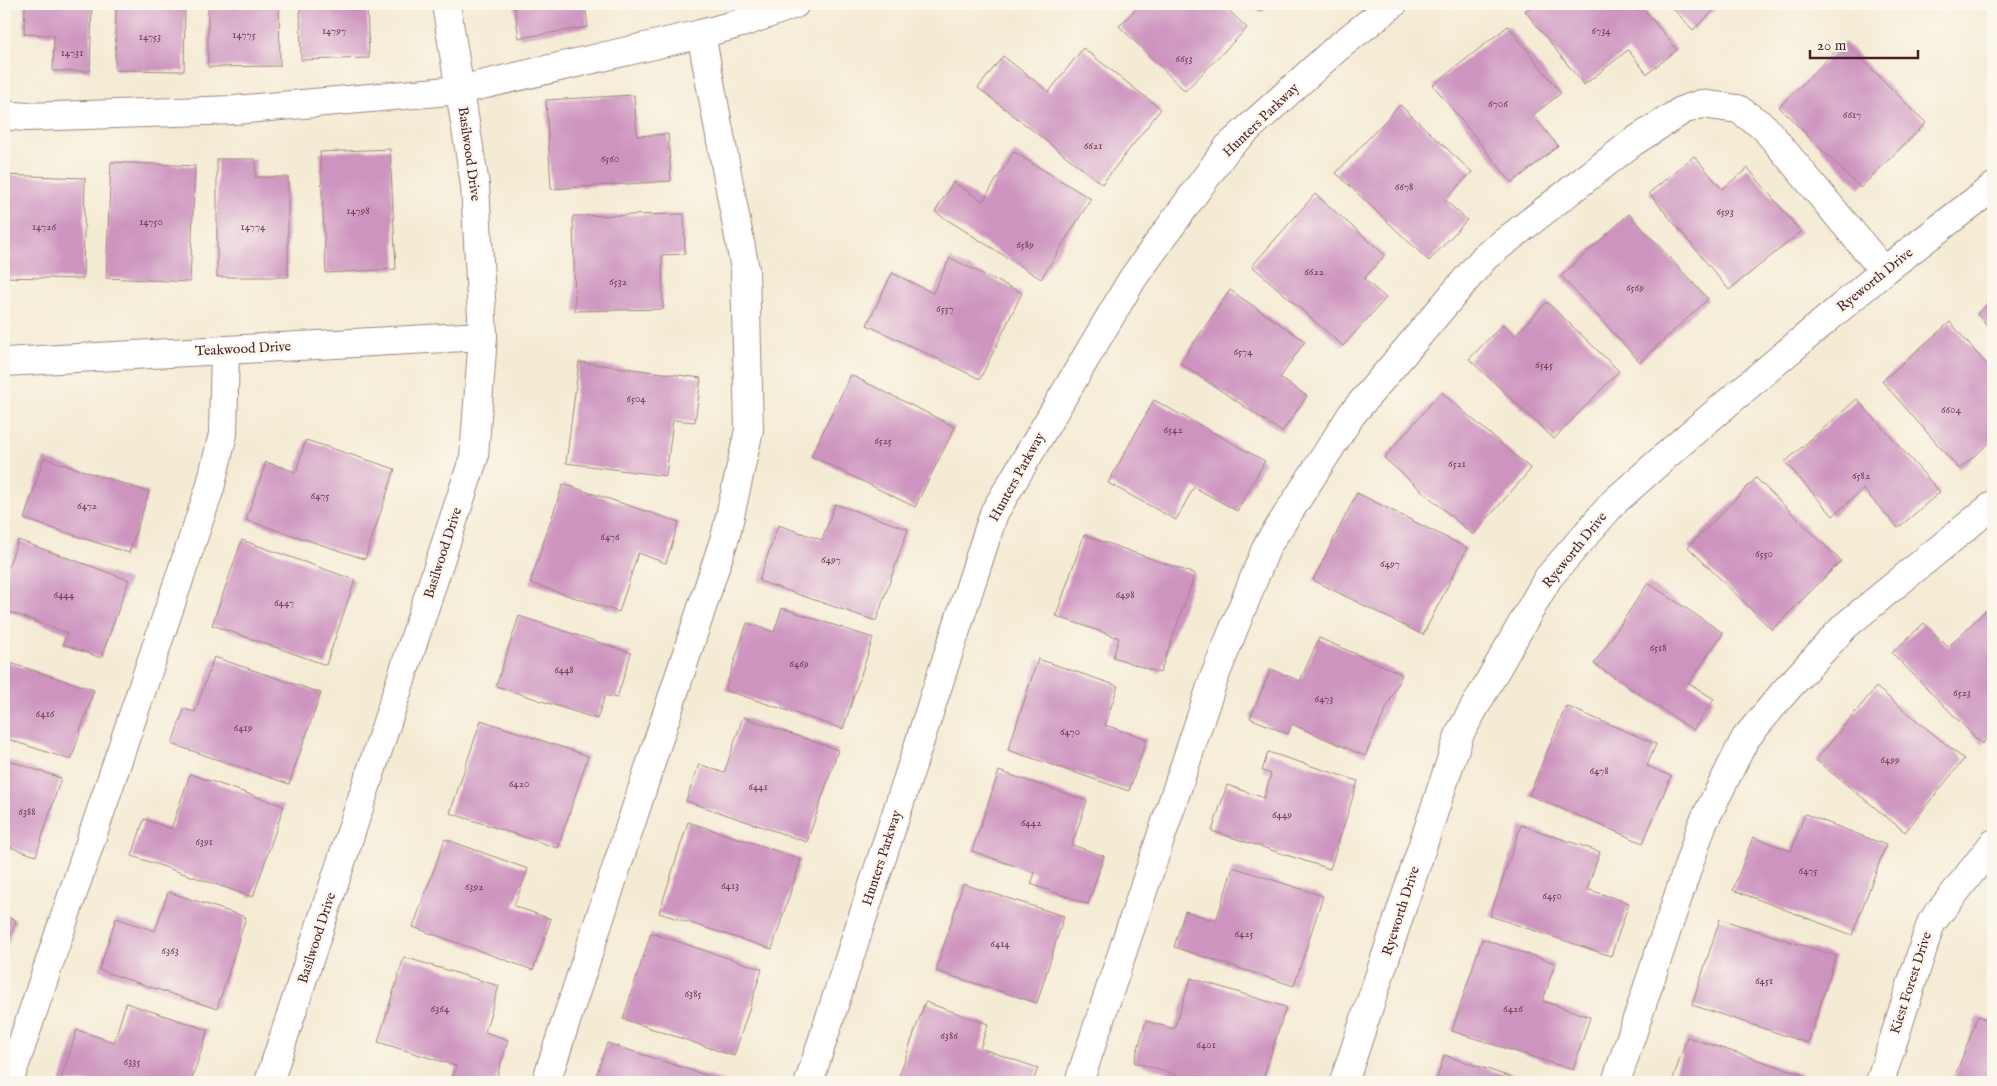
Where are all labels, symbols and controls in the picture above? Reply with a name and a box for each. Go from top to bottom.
house number: 14797 [322,24,346,38]
house number: 6734 [1591,24,1611,38]
house number: 14775 [232,28,256,42]
scale bar [1810,28,1917,60]
house number: 14753 [139,30,161,44]
text: 20 m [1817,36,1847,55]
house number: 14731 [61,46,83,60]
house number: 6653 [1175,52,1193,66]
street label: Hunters Parkway [1219,79,1303,161]
house number: 6706 [1488,97,1508,111]
street label: Basilwood Drive [453,106,485,203]
house number: 6617 [1843,108,1861,122]
house number: 6621 [1084,139,1102,153]
house number: 6560 [601,152,619,166]
house number: 6678 [1395,180,1413,194]
house number: 14798 [346,204,370,218]
house number: 6593 [1716,205,1734,219]
house number: 14750 [139,215,163,229]
house number: 14726 [32,220,56,234]
house number: 14774 [241,220,266,234]
house number: 6589 [1016,238,1034,252]
street label: Ryeworth Drive [1833,243,1917,316]
house number: 6622 [1304,265,1324,279]
house number: 6532 [609,275,627,289]
house number: 6569 [1626,281,1644,295]
house number: 6557 [936,302,954,316]
street label: Teakwood Drive [195,337,292,361]
house number: 6574 [1233,345,1253,359]
house number: 6545 [1535,358,1553,372]
house number: 6504 [626,392,646,406]
house number: 6604 [1941,403,1962,417]
house number: 6542 [1163,423,1183,437]
street label: Hunters Parkway [985,429,1049,525]
house number: 6525 [874,434,892,448]
house number: 6521 [1448,457,1466,471]
house number: 6582 [1852,469,1870,483]
house number: 6475 [311,489,329,503]
house number: 6472 [77,499,97,513]
street label: Basilwood Drive [420,505,466,601]
street label: Ryeworth Drive [1539,508,1612,592]
house number: 6476 [600,530,620,544]
house number: 6550 [1755,547,1773,561]
house number: 6497 [821,553,841,567]
house number: 6497 [1380,557,1400,571]
house number: 6444 [54,588,75,602]
house number: 6498 [1115,588,1135,602]
house number: 6447 [274,596,294,610]
house number: 6518 [1649,641,1667,655]
house number: 6469 [789,657,809,671]
house number: 6448 [554,663,574,677]
house number: 6523 [1953,686,1971,700]
house number: 6473 [1315,692,1333,706]
house number: 6416 [36,707,55,721]
house number: 6419 [234,721,253,735]
house number: 6470 [1060,725,1080,739]
house number: 6499 [1880,753,1900,767]
house number: 6478 [1589,764,1609,778]
house number: 6420 [509,777,529,791]
house number: 6441 [748,780,768,794]
house number: 6388 [18,805,36,819]
street label: Hunters Parkway [858,808,906,908]
house number: 6449 [1272,808,1292,822]
house number: 6442 [1021,816,1041,830]
house number: 6391 [195,835,213,849]
street label: Ryeworth Drive [1378,863,1424,958]
house number: 6475 [1799,864,1817,878]
house number: 6413 [721,879,739,893]
house number: 6392 [465,880,483,894]
house number: 6450 [1542,889,1562,903]
street label: Basilwood Drive [294,890,340,986]
house number: 6425 [1234,927,1254,941]
street label: Kiest Forest Drive [1886,929,1936,1036]
house number: 6414 [990,937,1010,951]
house number: 6363 [161,944,179,958]
house number: 6451 [1755,974,1773,988]
house number: 6385 [684,987,702,1001]
house number: 6364 [431,1002,450,1016]
house number: 6426 [1503,1002,1523,1016]
house number: 6386 [940,1029,958,1043]
house number: 6401 [1196,1038,1216,1052]
house number: 6335 [124,1055,140,1069]

